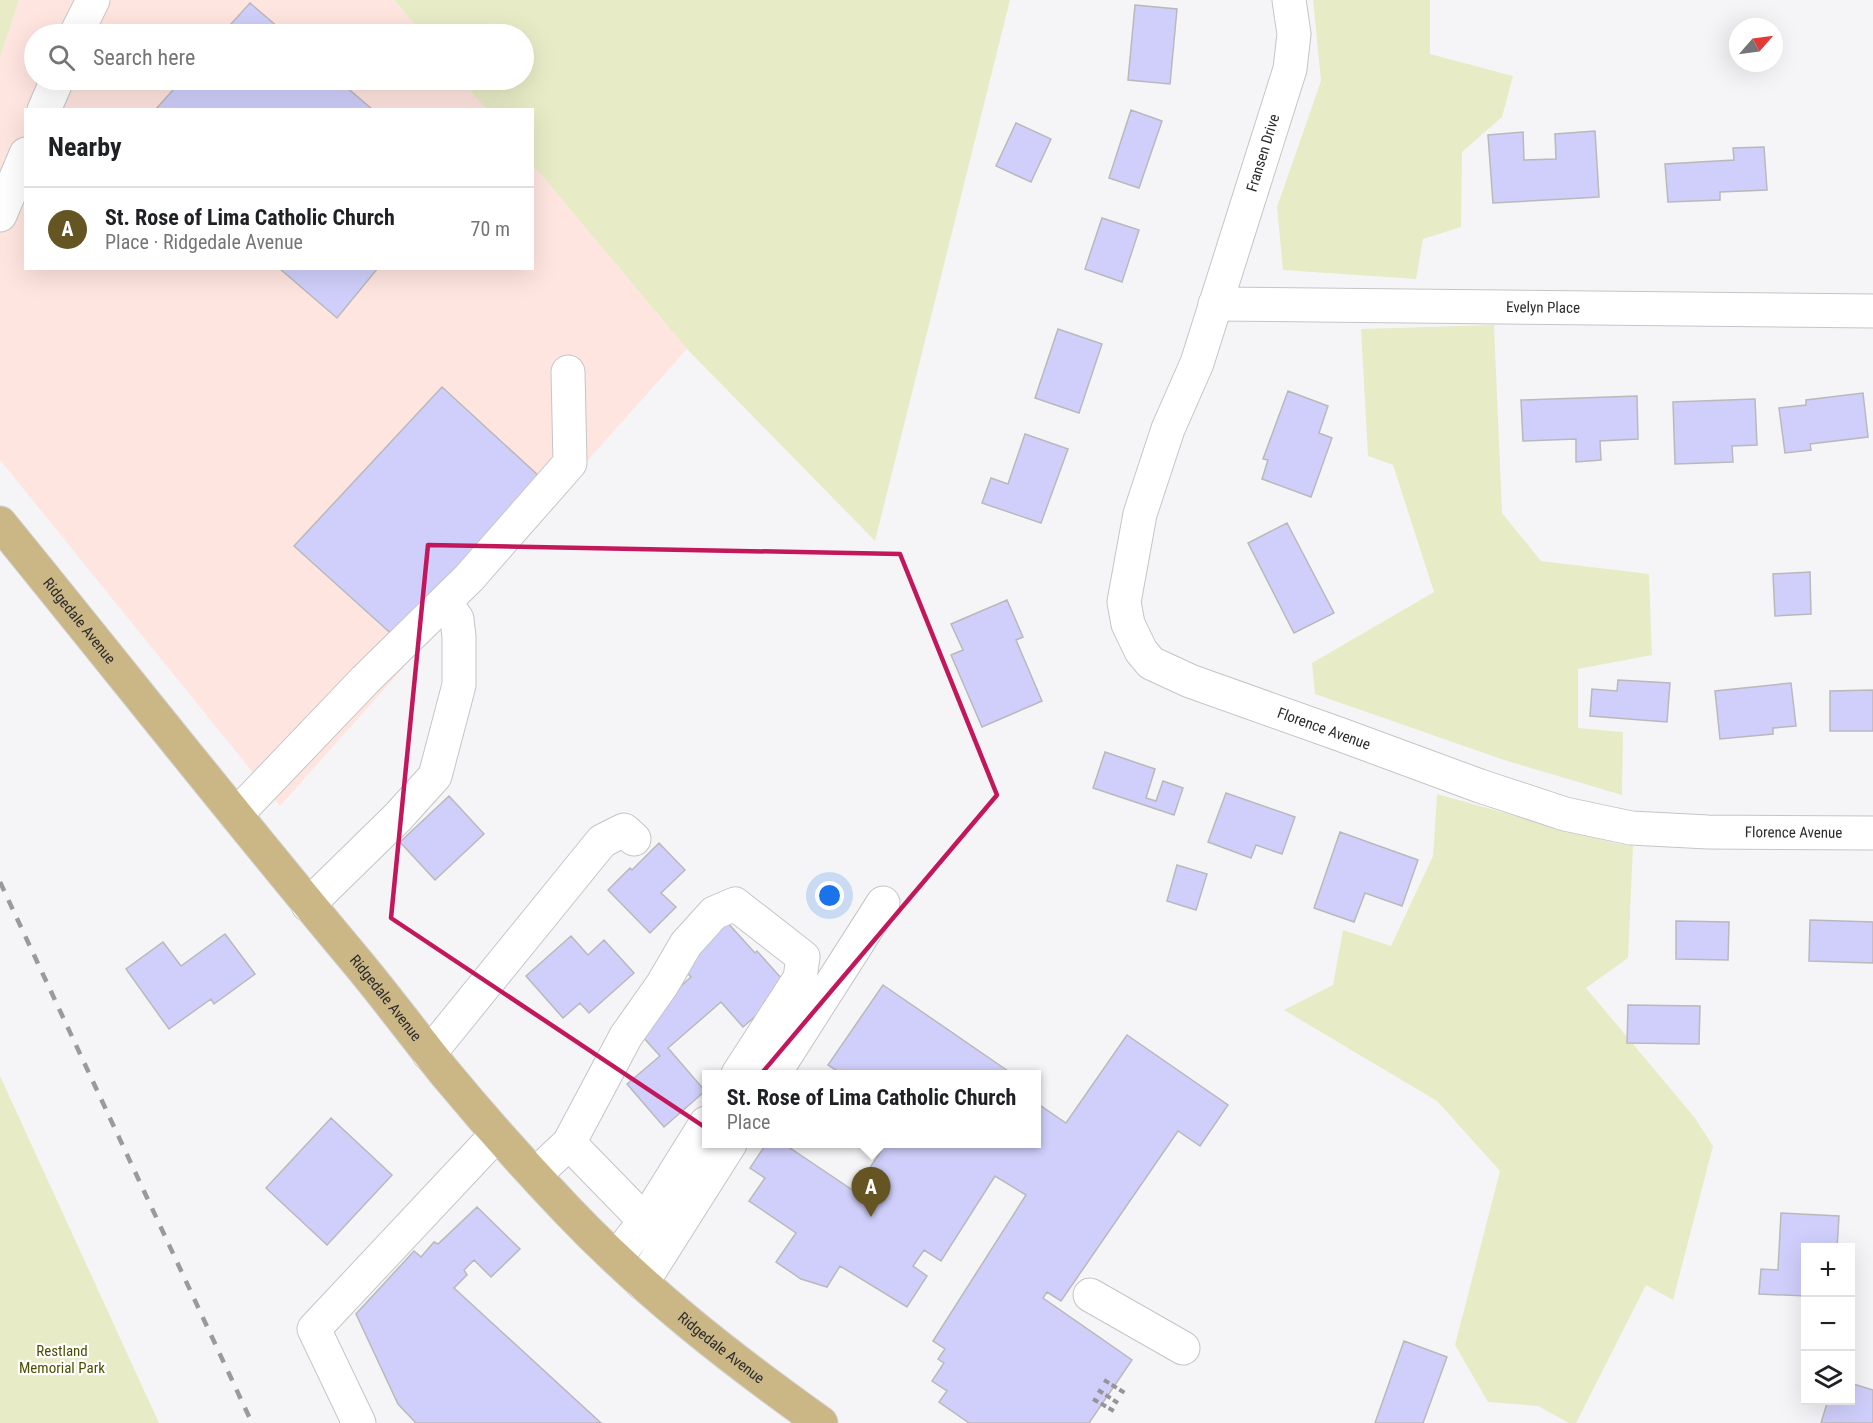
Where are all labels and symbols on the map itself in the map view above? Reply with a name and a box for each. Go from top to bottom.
north arrow [1729,18,1783,72]
street label: Fransen Drive [1243,112,1283,194]
street label: Evelyn Place [1506,298,1580,317]
street label: Ridgedale Avenue [39,574,119,667]
street label: Florence Avenue [1275,704,1373,754]
street label: Florence Avenue [1745,823,1842,842]
your location [815,881,844,910]
street label: Ridgedale Avenue [346,951,425,1045]
pin: A [852,1168,890,1217]
street label: Ridgedale Avenue [674,1308,768,1388]
park label: Restland Memorial Park [19,1342,105,1377]

